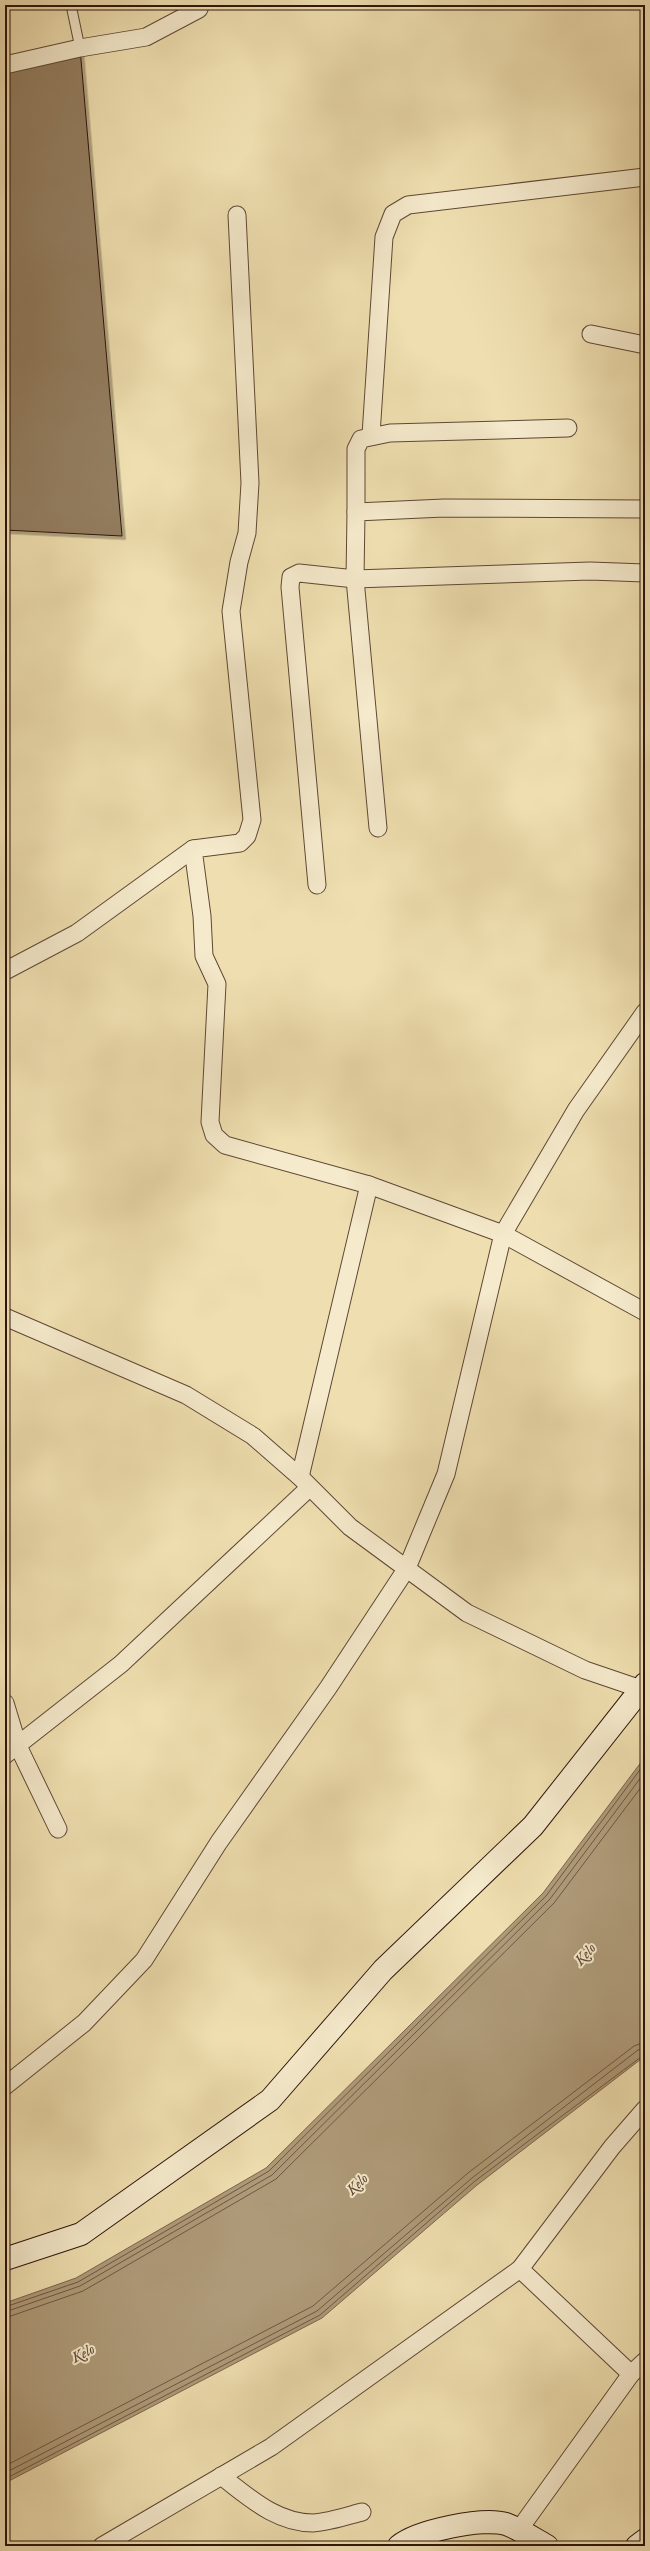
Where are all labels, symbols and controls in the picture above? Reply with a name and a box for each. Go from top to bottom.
water label: Kelo [570,1939,600,1970]
water label: Kelo [341,2169,372,2200]
water label: Kelo [67,2339,98,2368]

